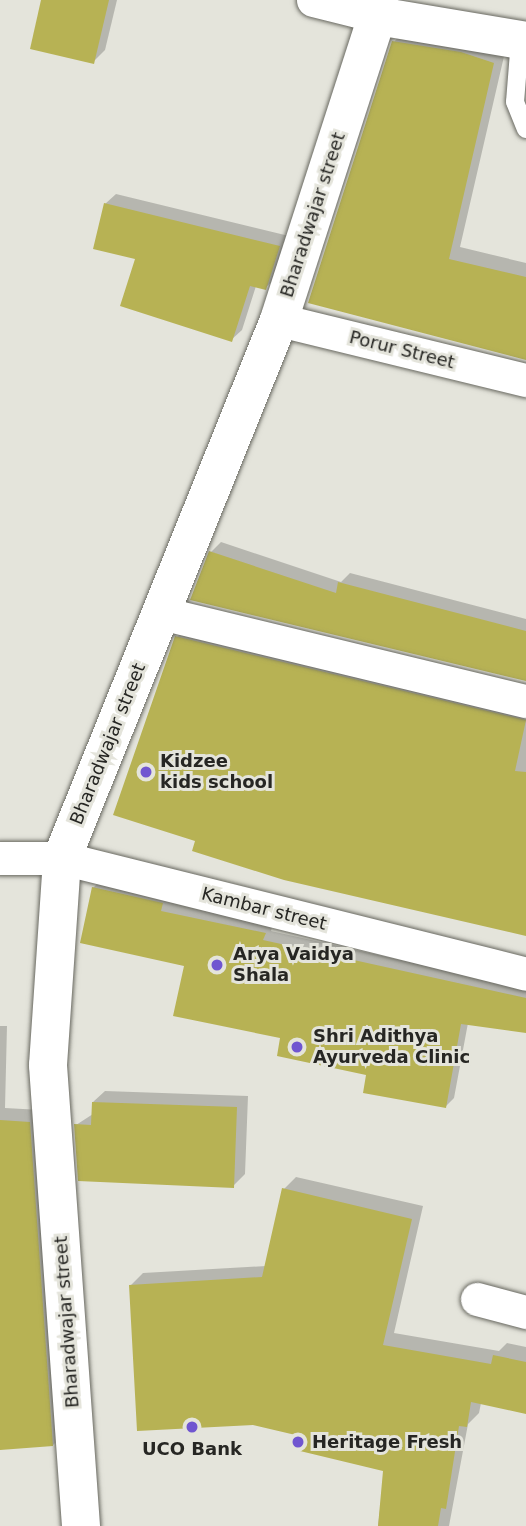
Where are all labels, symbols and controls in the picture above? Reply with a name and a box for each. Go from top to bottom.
street label: Bharadwajar street [276,130,350,300]
street label: Porur Street [347,326,457,374]
street label: Bharadwajar street [66,660,150,828]
place label: Kidzee kids school [160,751,273,794]
marker: Kidzee kids school [138,764,154,780]
street label: Kambar street [199,883,329,935]
place label: Arya Vaidya Shala [233,944,354,986]
marker: Arya Vaidya Shala [207,955,227,975]
place label: Shri Adithya Ayurveda Clinic [313,1026,470,1068]
marker: Shri Adithya Ayurveda Clinic [287,1037,307,1057]
street label: Bharadwajar street [50,1235,84,1409]
marker: UCO Bank [184,1419,200,1435]
place label: Heritage Fresh [312,1431,462,1453]
marker: Heritage Fresh [290,1434,306,1450]
place label: UCO Bank [142,1438,242,1460]

